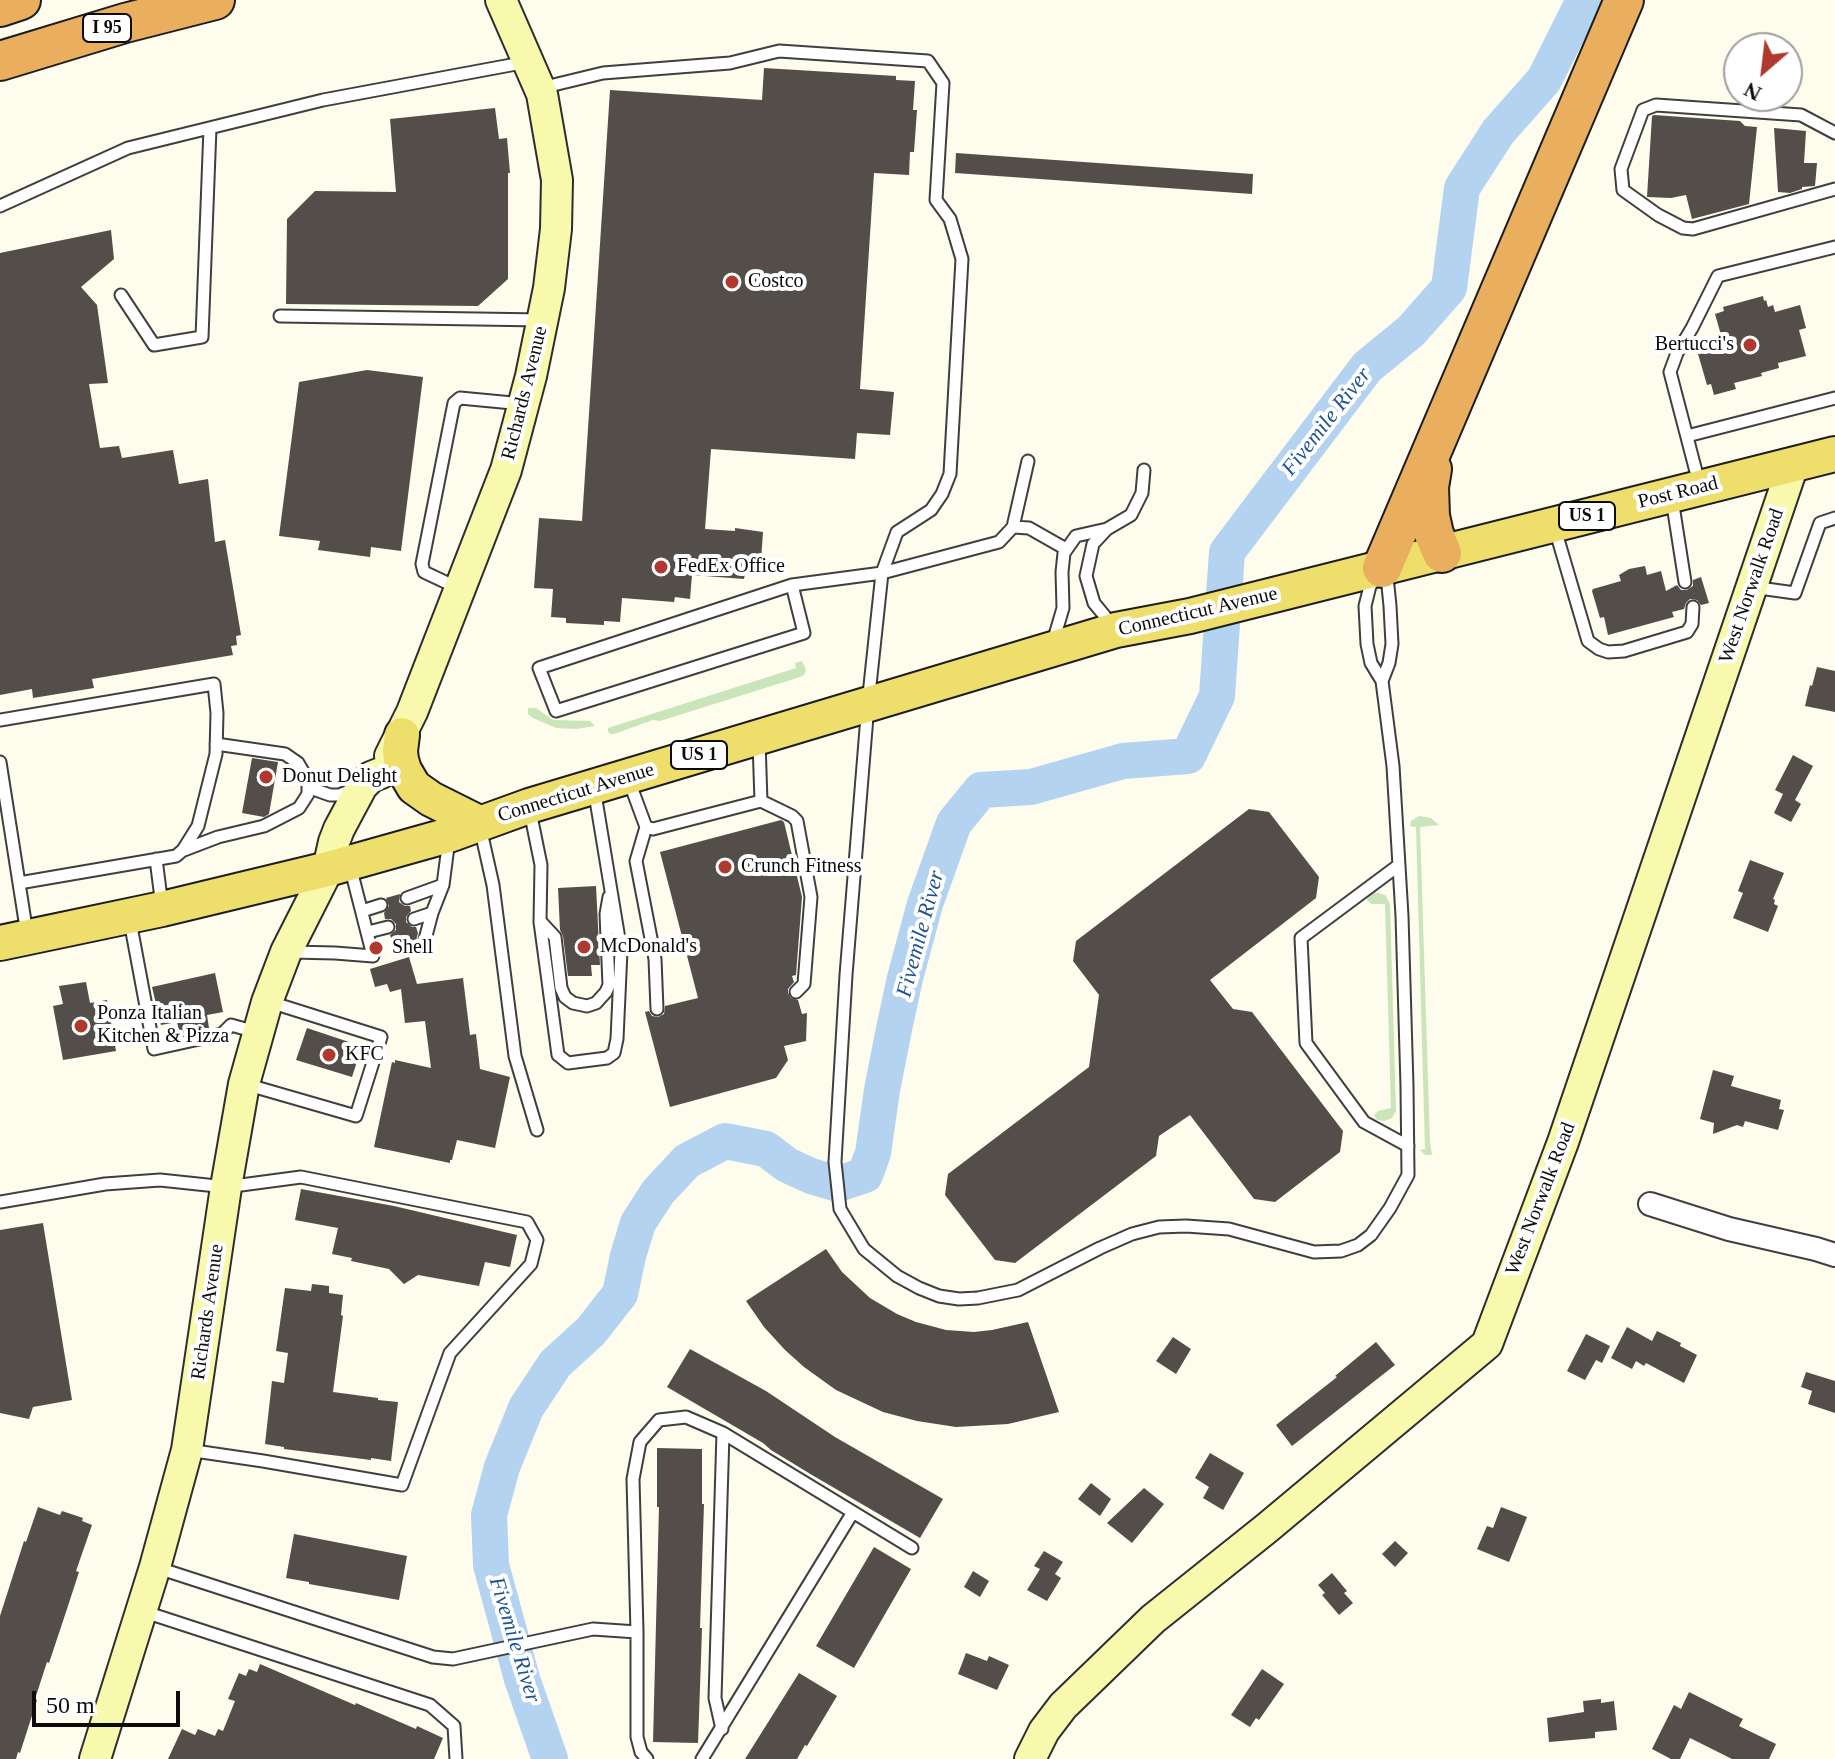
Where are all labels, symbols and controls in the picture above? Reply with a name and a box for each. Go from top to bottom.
road number: I 95 [83,14,131,42]
north arrow [1723,32,1803,112]
text: N [1740,77,1765,107]
place label: Costco [748,270,804,294]
marker: Costco [723,273,741,291]
street label: Richards Avenue [497,324,553,462]
place label: Bertucci's [1655,333,1734,357]
marker: Bertucci's [1741,336,1759,354]
water label: Fivemile River [1277,363,1377,481]
street label: Post Road [1635,471,1721,515]
road number: US 1 [1559,502,1615,530]
street label: West Norwalk Road [1714,506,1790,666]
place label: FedEx Office [677,555,785,579]
marker: FedEx Office [652,558,670,576]
street label: Connecticut Avenue [1116,582,1280,642]
road number: US 1 [671,741,727,769]
street label: Connecticut Avenue [495,758,657,828]
place label: Donut Delight [282,765,397,789]
marker: Donut Delight [257,768,275,786]
place label: Crunch Fitness [741,855,862,879]
marker: Crunch Fitness [716,858,734,876]
water label: Fivemile River [891,868,951,1000]
place label: McDonald's [600,935,697,959]
place label: Shell [392,936,433,960]
marker: McDonald's [575,938,593,956]
marker: Shell [367,939,385,957]
place label: Ponza Italian Kitchen & Pizza [97,1002,229,1049]
marker: Ponza Italian Kitchen & Pizza [72,1017,90,1035]
place label: KFC [345,1043,384,1067]
marker: KFC [320,1046,338,1064]
street label: West Norwalk Road [1501,1119,1581,1279]
street label: Richards Avenue [187,1243,229,1381]
water label: Fivemile River [482,1574,546,1706]
scale bar [36,1675,184,1725]
text: 50 m [46,1692,95,1718]

